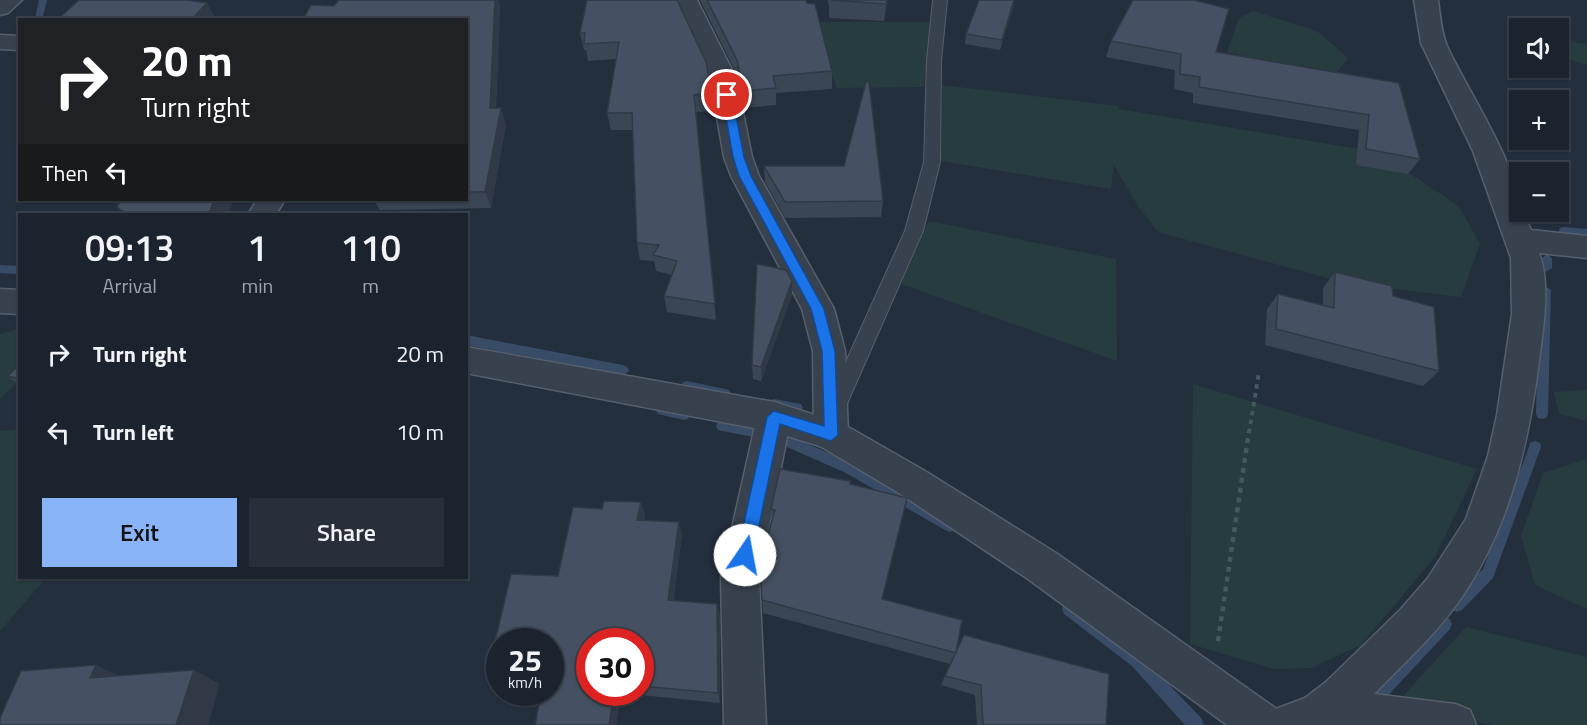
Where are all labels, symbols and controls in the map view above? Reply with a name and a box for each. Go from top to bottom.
map controls [1509,18,1569,222]
button: sound [1509,18,1569,78]
text: 20 m [141,28,233,92]
icon: right [42,42,120,120]
pin [701,69,752,120]
icon: arrive [710,78,743,111]
text: Turn right [141,86,250,127]
button: + [1509,90,1569,150]
text: Then [42,156,88,190]
icon: left [100,156,133,189]
button: − [1509,162,1569,222]
text: 09:13 [85,220,174,275]
text: 1 [247,220,267,275]
text: 110 [340,220,401,275]
text: Arrival [103,270,157,301]
text: min [241,270,273,301]
text: m [362,270,379,301]
text: Turn right [93,337,187,371]
text: 20 m [396,337,444,371]
icon: right [42,338,75,371]
text: Turn left [93,415,174,449]
text: 10 m [396,415,444,449]
icon: left [42,416,75,449]
button: Exit [42,498,237,567]
button: Share [249,498,444,567]
position arrow [713,523,777,587]
speed limit sign: 30 [576,628,654,706]
text: 25 [508,637,542,683]
text: km/h [508,671,542,694]

